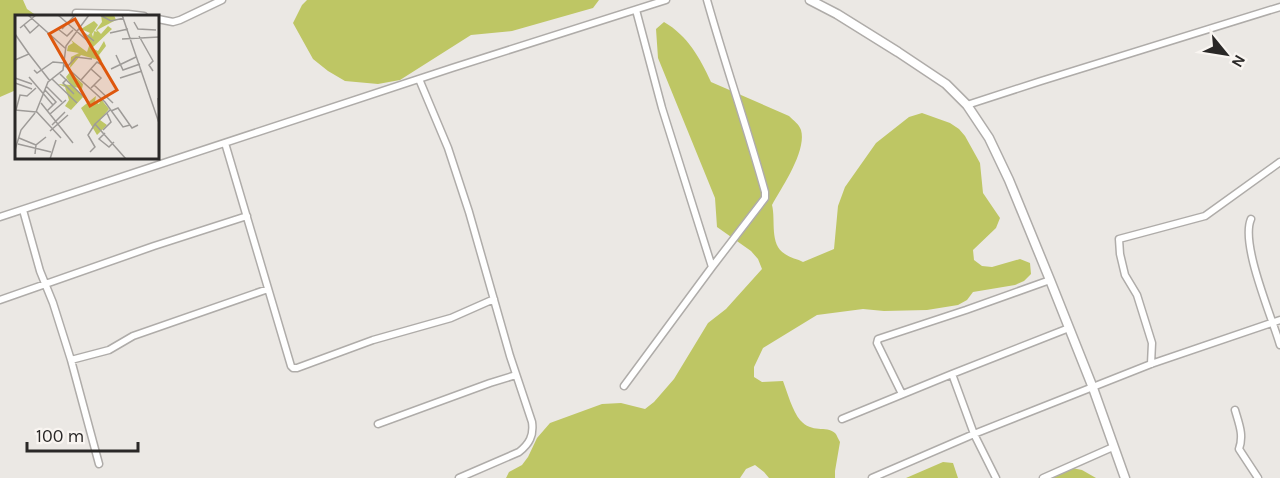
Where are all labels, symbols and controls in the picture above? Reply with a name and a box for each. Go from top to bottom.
inset map [15,15,159,159]
north arrow [1196,24,1256,84]
text: N [1227,52,1250,71]
scale bar [27,415,138,453]
text: 100 m [36,425,84,447]

